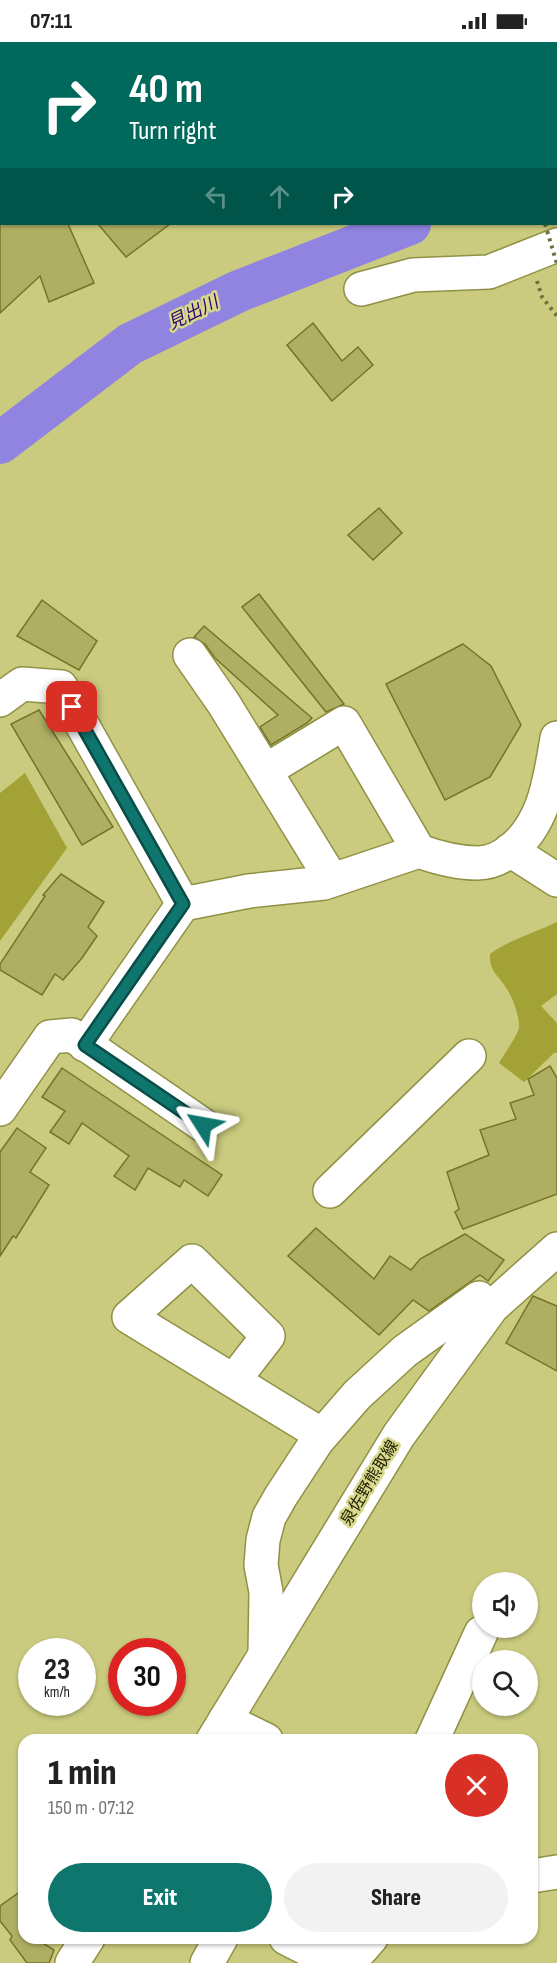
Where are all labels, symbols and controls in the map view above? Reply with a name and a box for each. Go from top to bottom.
text: 07:11 [30,8,72,35]
text: 40 m [129,64,203,115]
icon: right [30,66,108,144]
text: Turn right [129,115,216,147]
icon: left [200,180,233,213]
icon: ahead [263,180,296,213]
icon: right [326,180,359,213]
water label: 見出川 [164,291,224,334]
pin [46,681,97,732]
icon: arrive [55,690,88,723]
position arrow [171,1093,235,1157]
street label: 泉佐野熊取線 [337,1437,403,1529]
map controls [472,1572,538,1716]
button: sound [472,1572,538,1638]
speed limit sign: 30 [108,1638,186,1716]
button: search [472,1650,538,1716]
text: 23 [44,1652,70,1688]
text: km/h [44,1683,70,1702]
text: 1 min [48,1752,116,1795]
button: close [445,1754,508,1817]
text: 150 m · 07:12 [48,1796,134,1820]
button: Exit [48,1863,272,1932]
button: Share [284,1863,508,1932]

